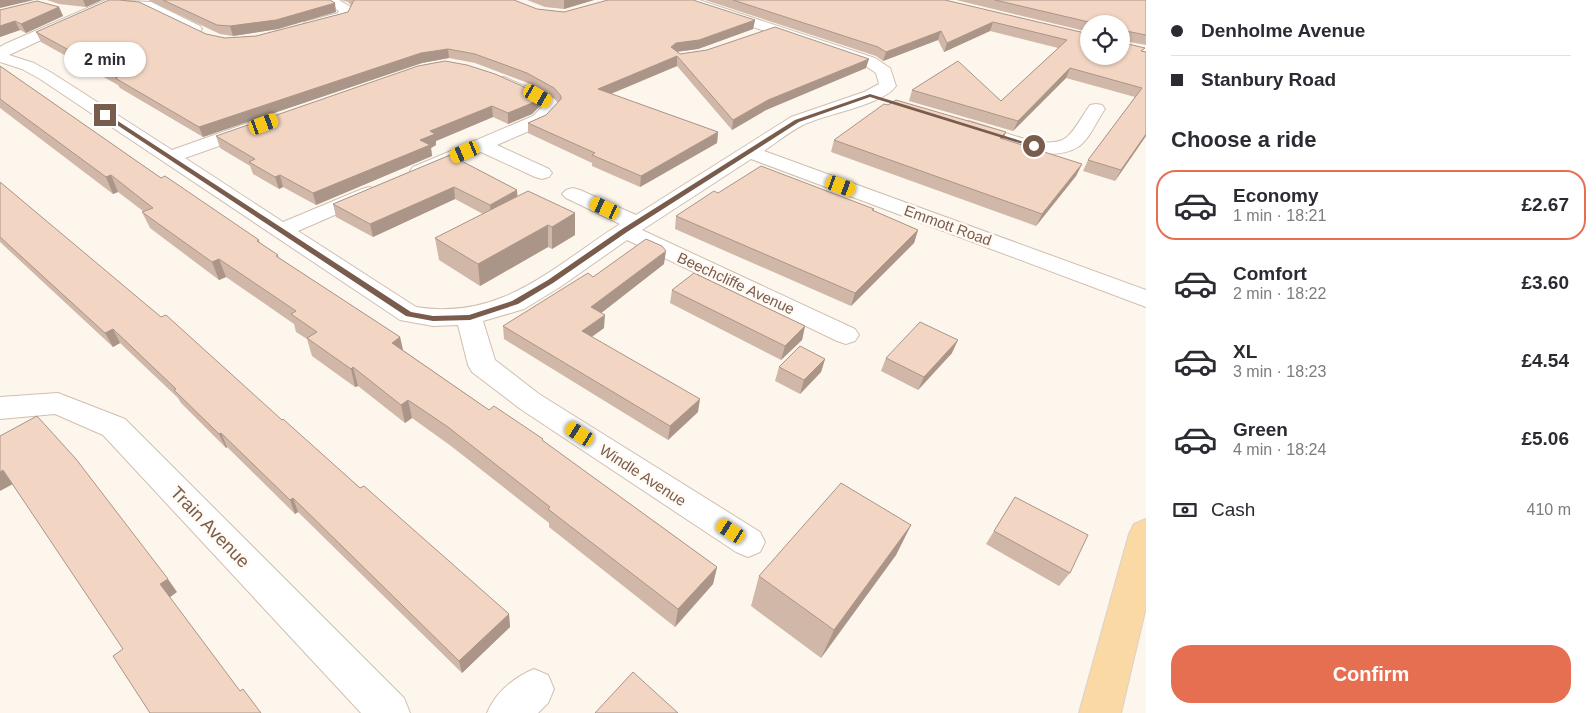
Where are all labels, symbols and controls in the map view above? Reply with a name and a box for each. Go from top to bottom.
map controls [1080,15,1130,65]
button: locate [1080,15,1130,65]
text: Denholme Avenue [1201,20,1365,41]
callout: 2 min [64,42,146,78]
text: 2 min [84,51,126,68]
text: Stanbury Road [1201,69,1336,90]
car [521,82,554,110]
route end [94,104,116,126]
car [247,112,280,136]
text: Choose a ride [1171,127,1316,152]
route start [1023,135,1045,157]
car [448,139,481,165]
car [824,174,857,198]
icon: car [1173,183,1218,228]
text: Economy [1233,185,1319,206]
text: £2.67 [1521,194,1569,215]
car [588,195,621,221]
street label: Emmott Road [902,201,994,249]
text: 1 min · 18:21 [1233,207,1326,224]
street label: Beechcliffe Avenue [675,248,797,318]
icon: car [1173,261,1218,306]
text: Comfort [1233,263,1307,284]
text: £3.60 [1521,272,1569,293]
text: 2 min · 18:22 [1233,285,1326,302]
icon: car [1173,339,1218,384]
text: XL [1233,341,1257,362]
text: £4.54 [1521,350,1569,371]
text: 3 min · 18:23 [1233,363,1326,380]
icon: car [1173,417,1218,462]
text: Green [1233,419,1288,440]
car [563,420,596,448]
text: £5.06 [1521,428,1569,449]
street label: Windle Avenue [597,441,689,509]
text: 4 min · 18:24 [1233,441,1326,458]
street label: Train Avenue [166,482,254,572]
icon: cash [1171,496,1199,524]
text: Cash [1211,499,1255,520]
text: 410 m [1527,501,1571,518]
car [714,517,747,545]
button: Confirm [1171,645,1571,703]

